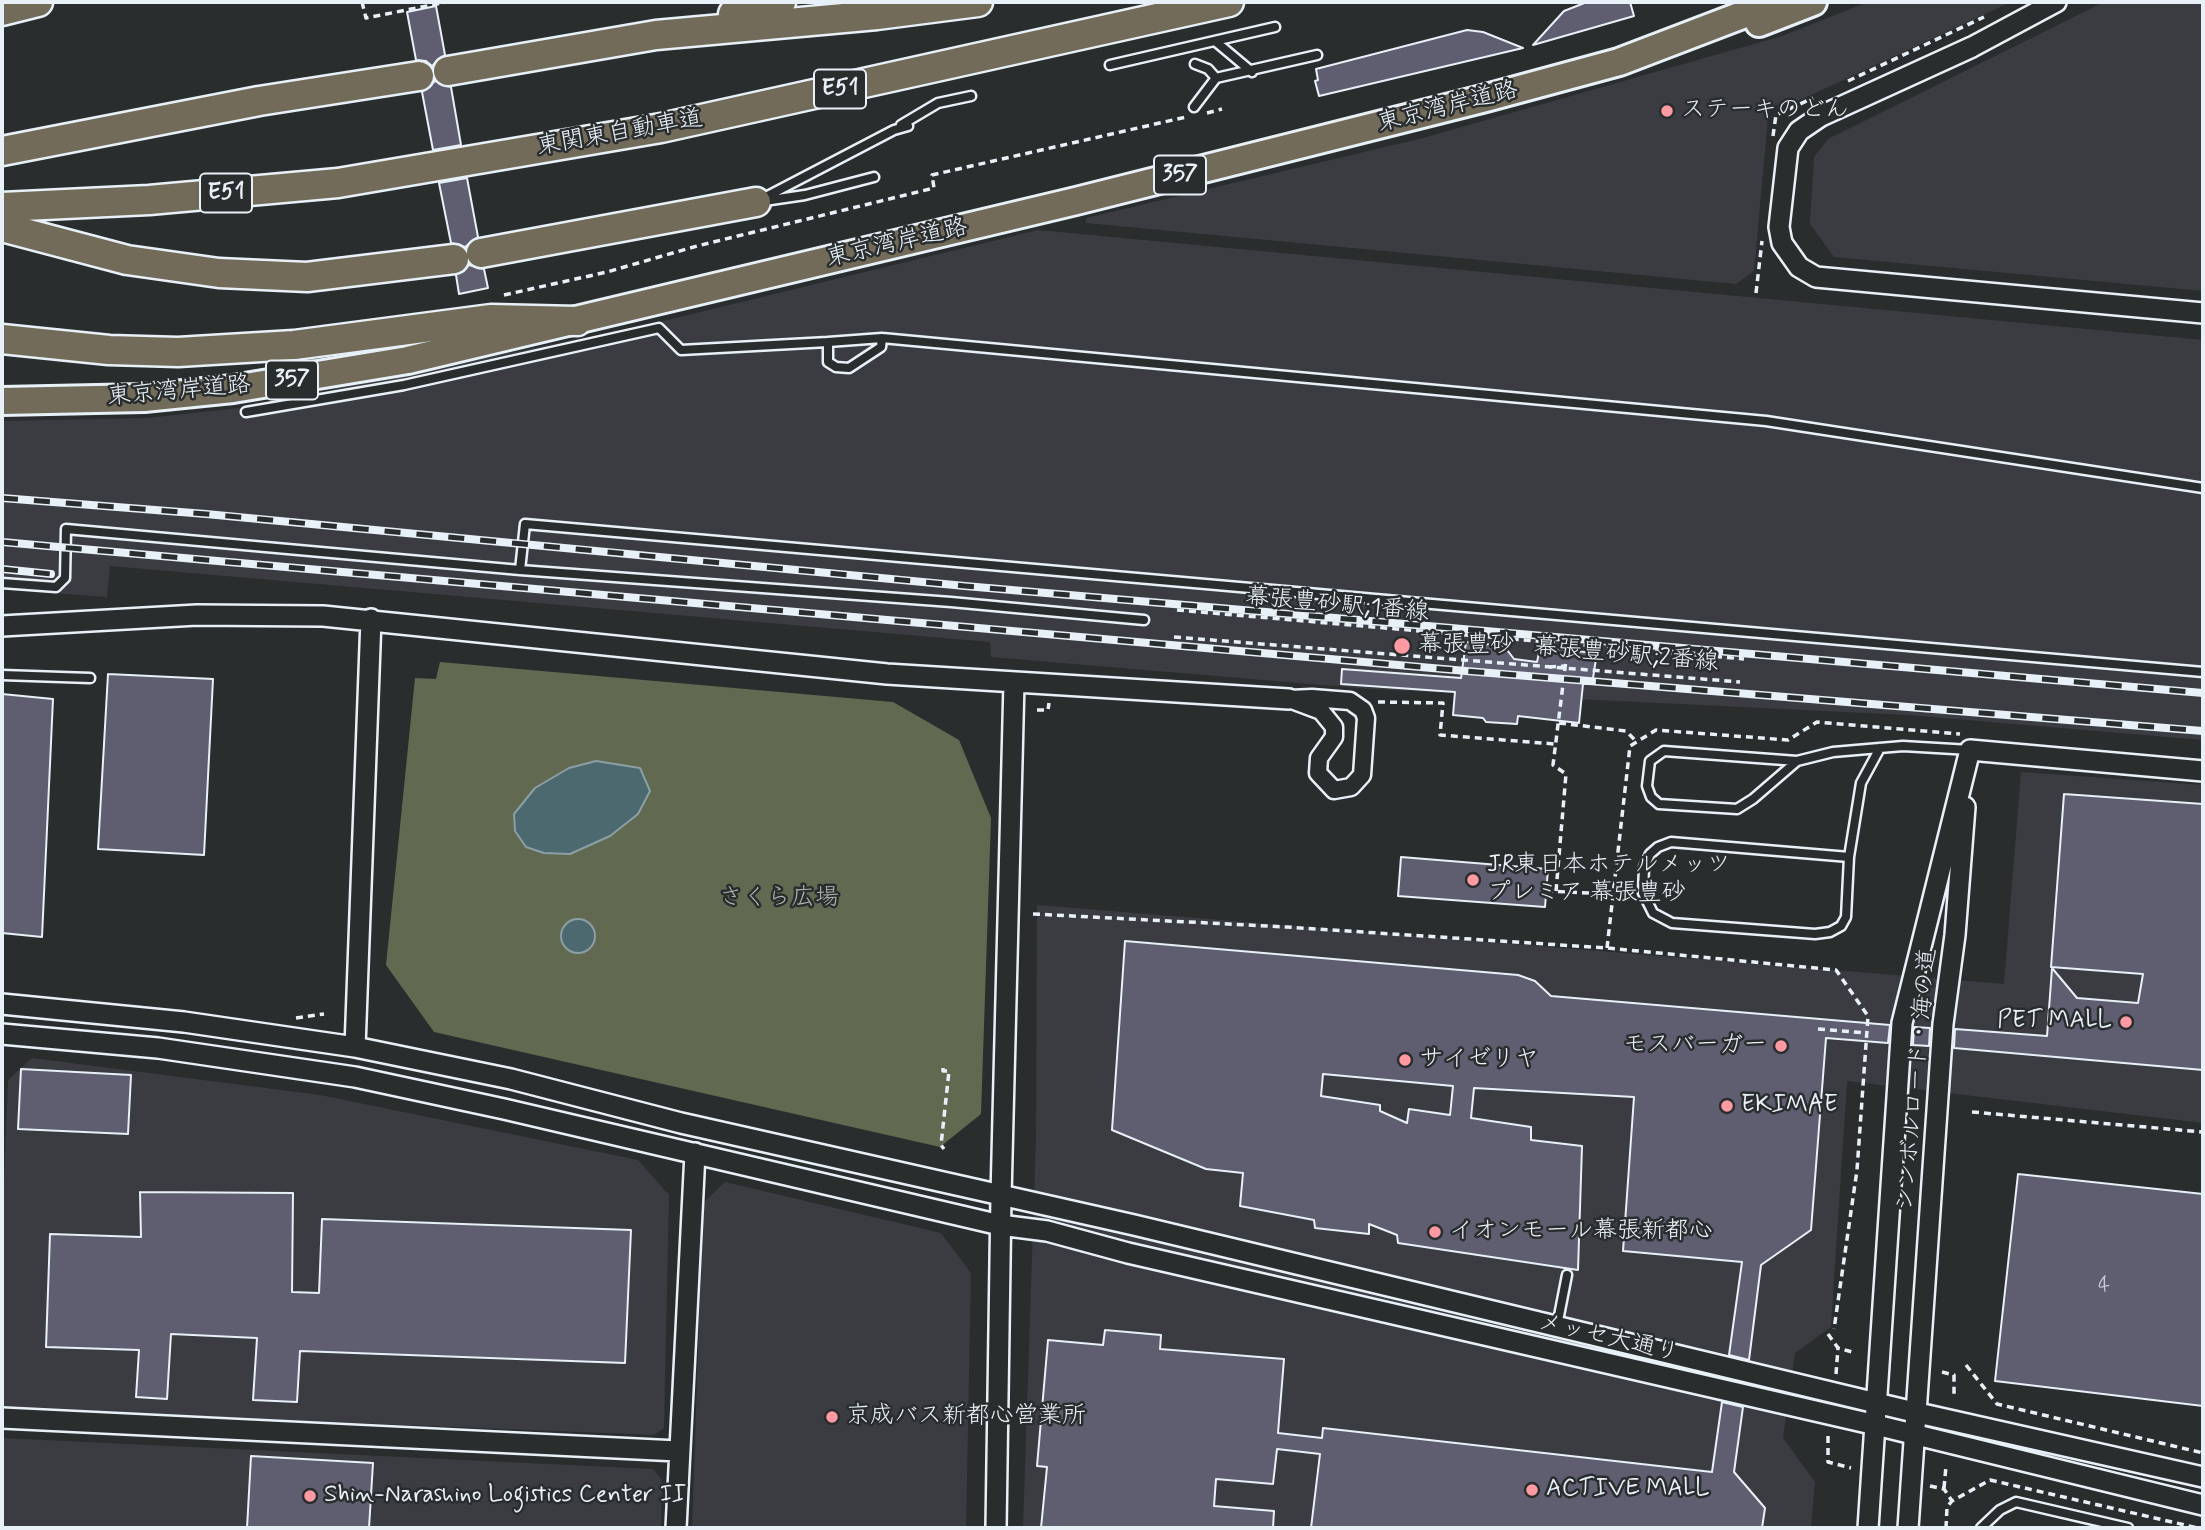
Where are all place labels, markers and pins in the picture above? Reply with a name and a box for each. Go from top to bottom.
place label: ステーキのどん [1681,97,1849,125]
marker: ステーキのどん [1659,103,1675,119]
place label: 幕張豊砂 [1418,632,1514,660]
marker: 幕張豊砂 [1392,636,1412,656]
place label: JR東日本ホテルメッツ プレミア 幕張豊砂 [1487,852,1730,908]
marker: JR東日本ホテルメッツ プレミア 幕張豊砂 [1465,872,1481,888]
place label: PET MALL [1997,1008,2112,1036]
marker: PET MALL [2118,1014,2134,1030]
place label: モスバーガー [1623,1032,1767,1060]
marker: モスバーガー [1773,1038,1789,1054]
place label: サイゼリヤ [1419,1046,1539,1074]
marker: サイゼリヤ [1397,1052,1413,1068]
place label: EKIMAE [1741,1092,1838,1120]
marker: EKIMAE [1719,1098,1735,1114]
place label: イオンモール幕張新都心 [1449,1218,1713,1246]
marker: イオンモール幕張新都心 [1427,1224,1443,1240]
place label: 京成バス新都心営業所 [846,1403,1086,1431]
marker: 京成バス新都心営業所 [824,1409,840,1425]
place label: ACTIVE MALL [1546,1476,1710,1504]
place label: Shin-Narashino Logistics Center II [324,1482,686,1510]
marker: ACTIVE MALL [1524,1482,1540,1498]
marker: Shin-Narashino Logistics Center II [302,1488,318,1504]

